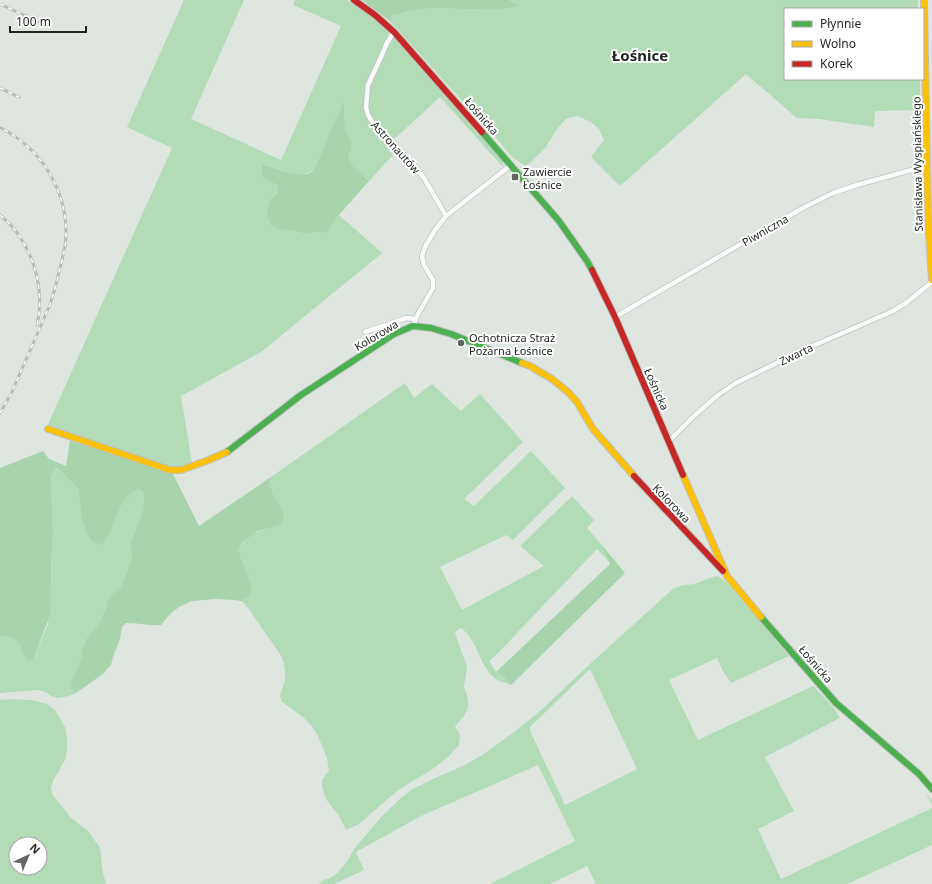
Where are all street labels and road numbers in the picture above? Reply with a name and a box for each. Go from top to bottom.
street label: Łośnicka [462,94,502,138]
street label: Stanisława Wyspiańskiego [908,96,926,232]
street label: Astronautów [368,117,424,177]
street label: Piwniczna [739,211,791,249]
street label: Kolorowa [351,316,401,354]
street label: Zwarta [777,340,815,368]
street label: Łośnicka [641,366,673,412]
street label: Kolorowa [650,480,694,526]
street label: Łośnicka [796,642,836,686]

